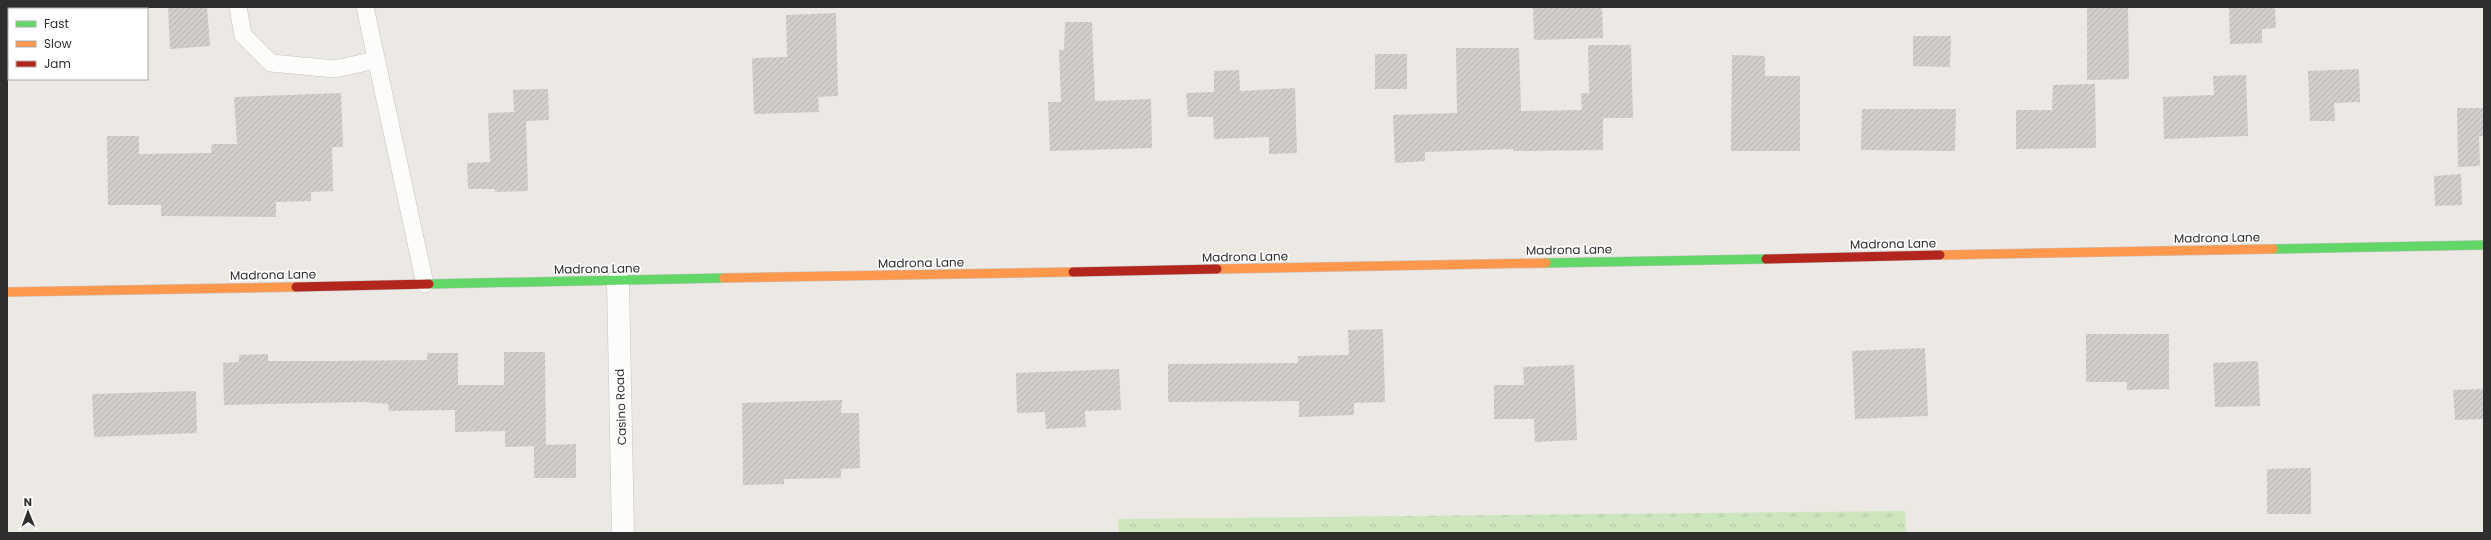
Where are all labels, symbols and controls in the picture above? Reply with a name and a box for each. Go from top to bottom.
legend [8,8,148,80]
text: Fast [44,15,69,32]
text: Slow [44,35,72,52]
text: Jam [44,55,71,72]
street label: Madrona Lane [2174,228,2260,247]
street label: Madrona Lane [1850,234,1936,253]
street label: Madrona Lane [1526,240,1612,259]
street label: Madrona Lane [1202,247,1288,266]
street label: Madrona Lane [878,253,964,272]
street label: Madrona Lane [554,259,640,278]
street label: Madrona Lane [230,265,316,284]
street label: Casino Road [611,369,630,445]
north arrow [8,492,48,532]
text: N [24,494,32,510]

